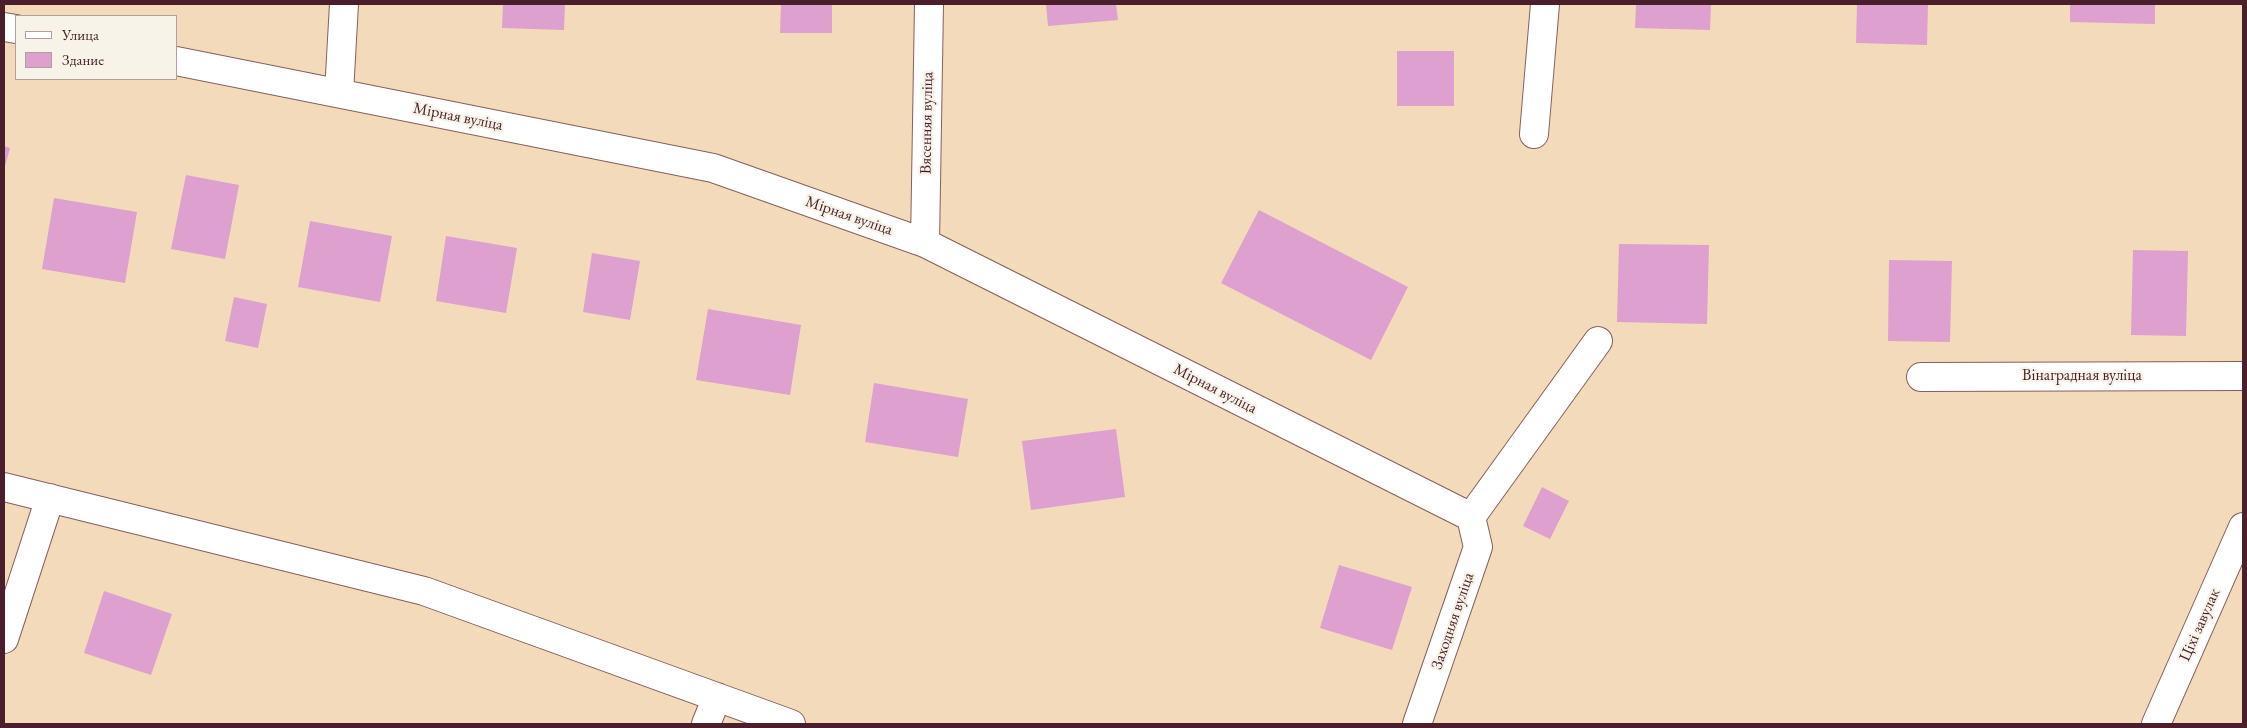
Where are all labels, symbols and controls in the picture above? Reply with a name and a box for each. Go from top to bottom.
legend [15,15,178,80]
text: Улица [62,25,99,44]
text: Здание [62,50,104,69]
street label: Вясенняя вуліца [917,72,937,174]
street label: Мірная вуліца [411,99,505,135]
street label: Мірная вуліца [803,192,895,240]
street label: Мірная вуліца [1170,360,1260,418]
street label: Вінаградная вуліца [2022,366,2142,386]
street label: Заходняя вуліца [1427,570,1479,672]
street label: Ціхі завулак [2175,586,2225,664]

